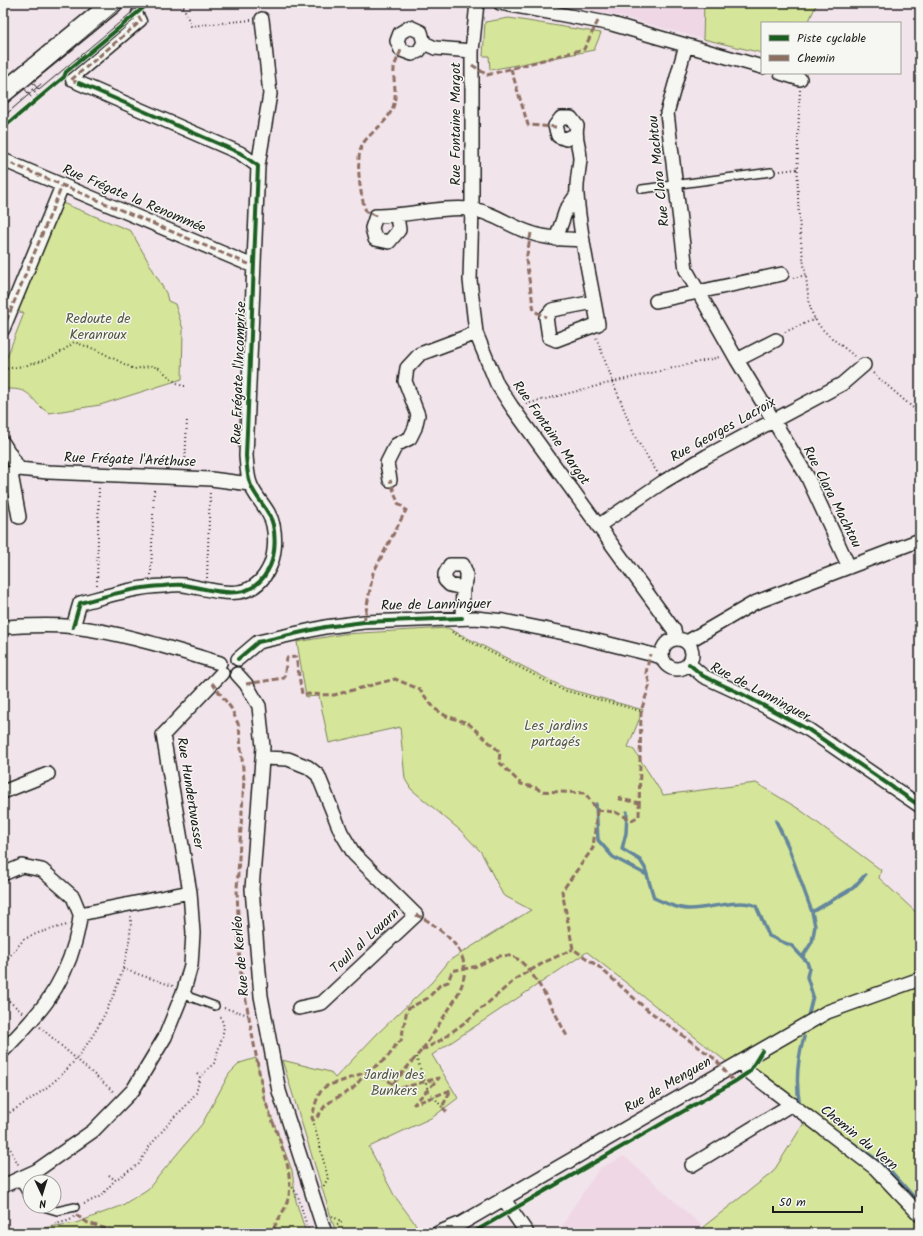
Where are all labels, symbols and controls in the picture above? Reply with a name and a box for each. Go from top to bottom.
legend [761,22,901,74]
text: Piste cyclable [797,29,866,48]
text: Chemin [797,49,835,68]
street label: Rue Fontaine Margot [445,62,467,186]
street label: Rue Clara Machtou [642,114,676,228]
street label: Rue Frégate la Renommée [59,159,210,239]
street label: Rue Frégate l'Incomprise [226,300,253,445]
park label: Redoute de Keranroux [65,308,131,346]
street label: Rue Fontaine Margot [507,376,596,490]
street label: Rue Georges Lacroix [666,391,781,468]
street label: Rue Clara Machtou [797,442,867,552]
street label: Rue Frégate l'Aréthuse [64,447,197,473]
street label: Rue de Lanninguer [381,593,493,617]
street label: Rue de Lanninguer [706,656,815,728]
park label: Les jardins partagés [524,715,588,753]
street label: Rue Hundertwasser [170,736,210,852]
street label: Toull al Louarn [325,903,405,979]
street label: Rue de Kerléo [227,915,255,997]
street label: Rue de Menguen [620,1051,716,1119]
park label: Jardin des Bunkers [364,1064,424,1102]
street label: Chemin du Vern [815,1100,903,1176]
north arrow [22,1174,62,1214]
scale bar [773,1188,862,1214]
text: 50 m [779,1193,806,1212]
text: N [38,1194,47,1212]

